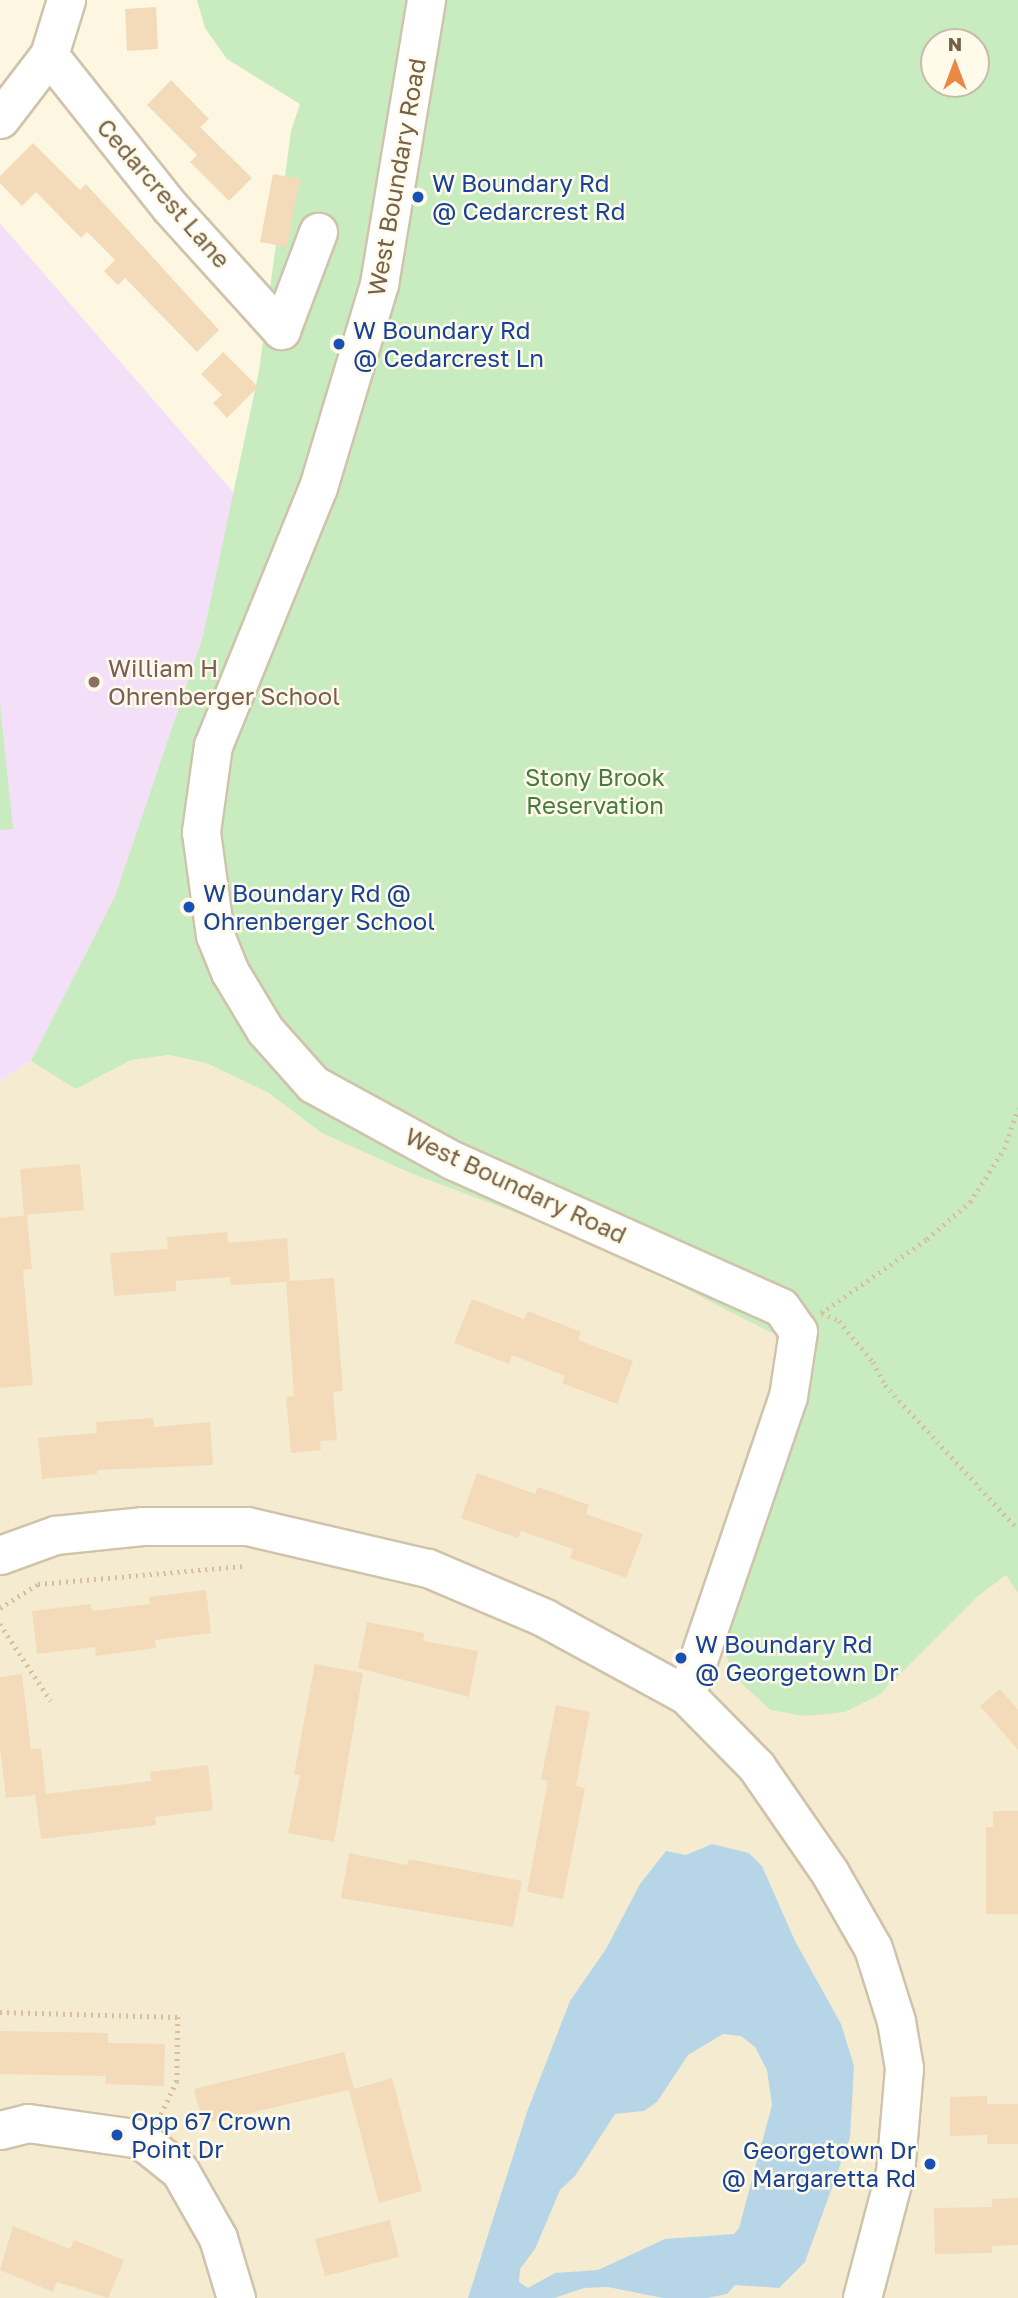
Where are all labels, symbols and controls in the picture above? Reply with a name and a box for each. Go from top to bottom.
north arrow [920,28,990,98]
text: N [948,32,962,55]
street label: West Boundary Road [361,56,431,298]
street label: Cedarcrest Lane [91,113,237,273]
place label: W Boundary Rd @ Cedarcrest Rd [432,169,625,225]
marker: W Boundary Rd @ Cedarcrest Rd [410,189,426,205]
place label: W Boundary Rd @ Cedarcrest Ln [353,316,544,372]
marker: W Boundary Rd @ Cedarcrest Ln [331,336,347,352]
place label: William H Ohrenberger School [108,654,340,710]
marker: William H Ohrenberger School [86,674,102,690]
park label: Stony Brook Reservation [525,763,665,819]
place label: W Boundary Rd @ Ohrenberger School [203,879,435,935]
marker: W Boundary Rd @ Ohrenberger School [181,899,197,915]
street label: West Boundary Road [401,1121,631,1249]
place label: W Boundary Rd @ Georgetown Dr [695,1630,899,1686]
marker: W Boundary Rd @ Georgetown Dr [673,1650,689,1666]
place label: Opp 67 Crown Point Dr [131,2107,291,2163]
marker: Opp 67 Crown Point Dr [109,2127,125,2143]
place label: Georgetown Dr @ Margaretta Rd [721,2136,916,2192]
marker: Georgetown Dr @ Margaretta Rd [922,2156,938,2172]

